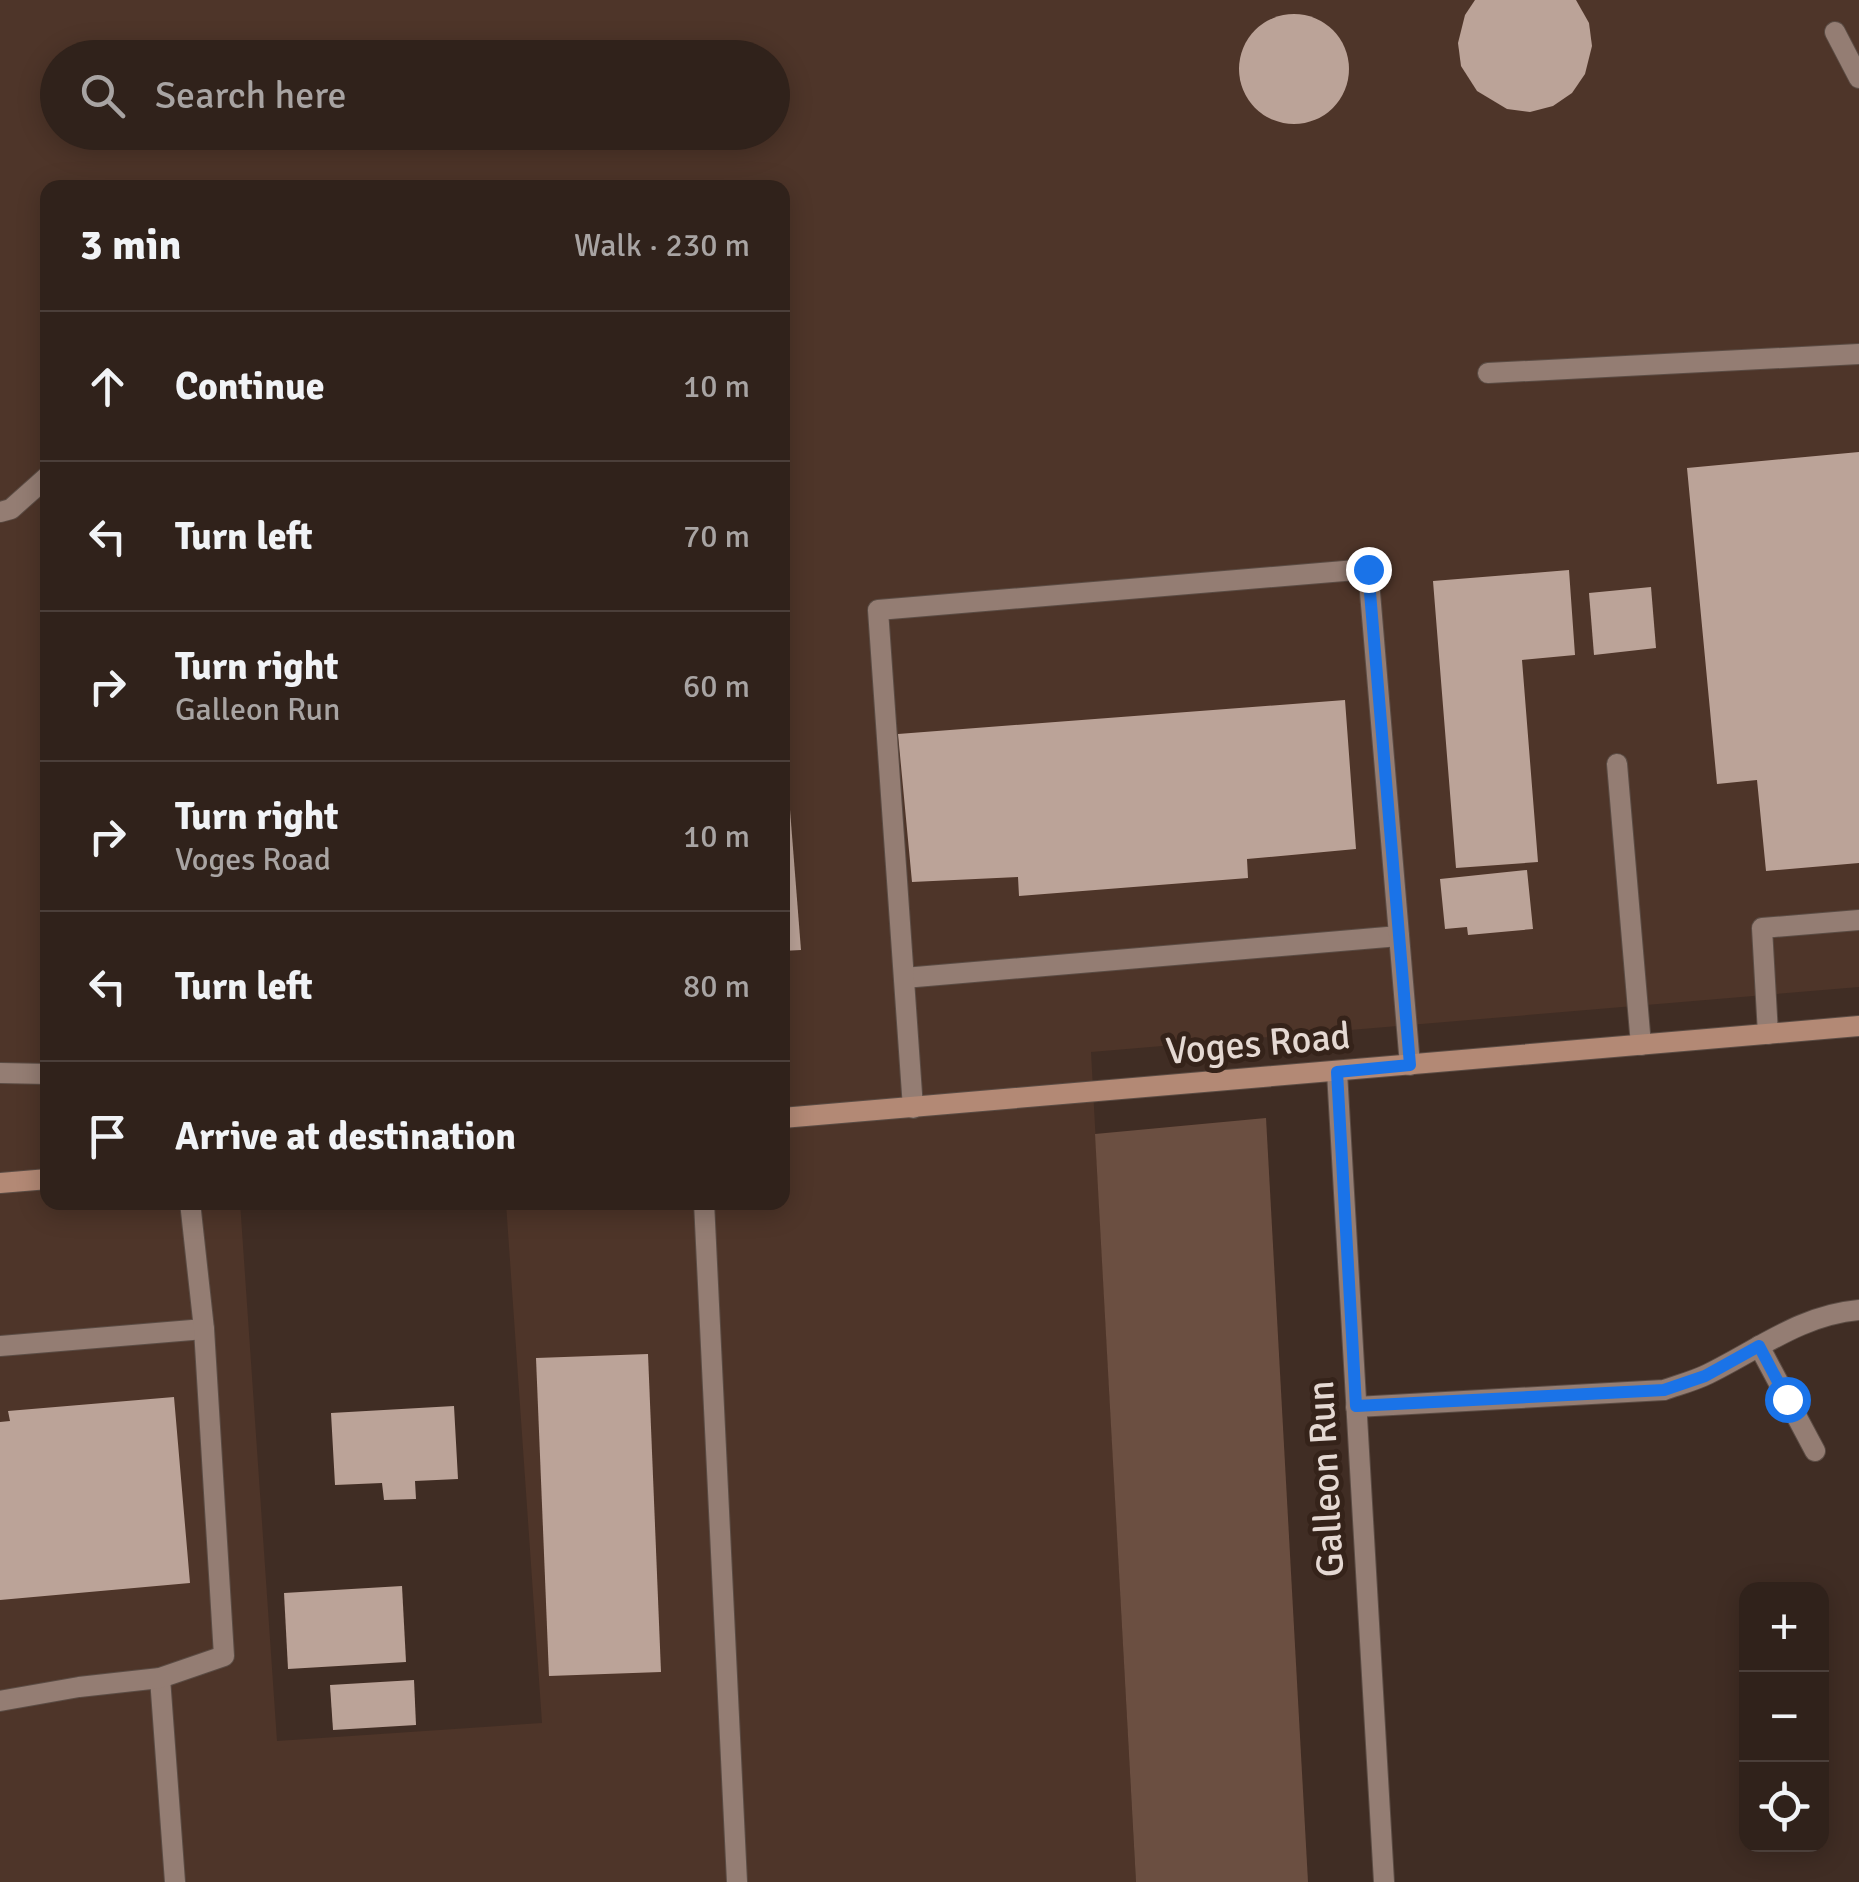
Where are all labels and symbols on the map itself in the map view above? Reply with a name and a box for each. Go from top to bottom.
route end [1346,547,1392,593]
street label: Voges Road [1164,1012,1352,1075]
route start [1765,1377,1811,1423]
street label: Galleon Run [1297,1380,1354,1578]

